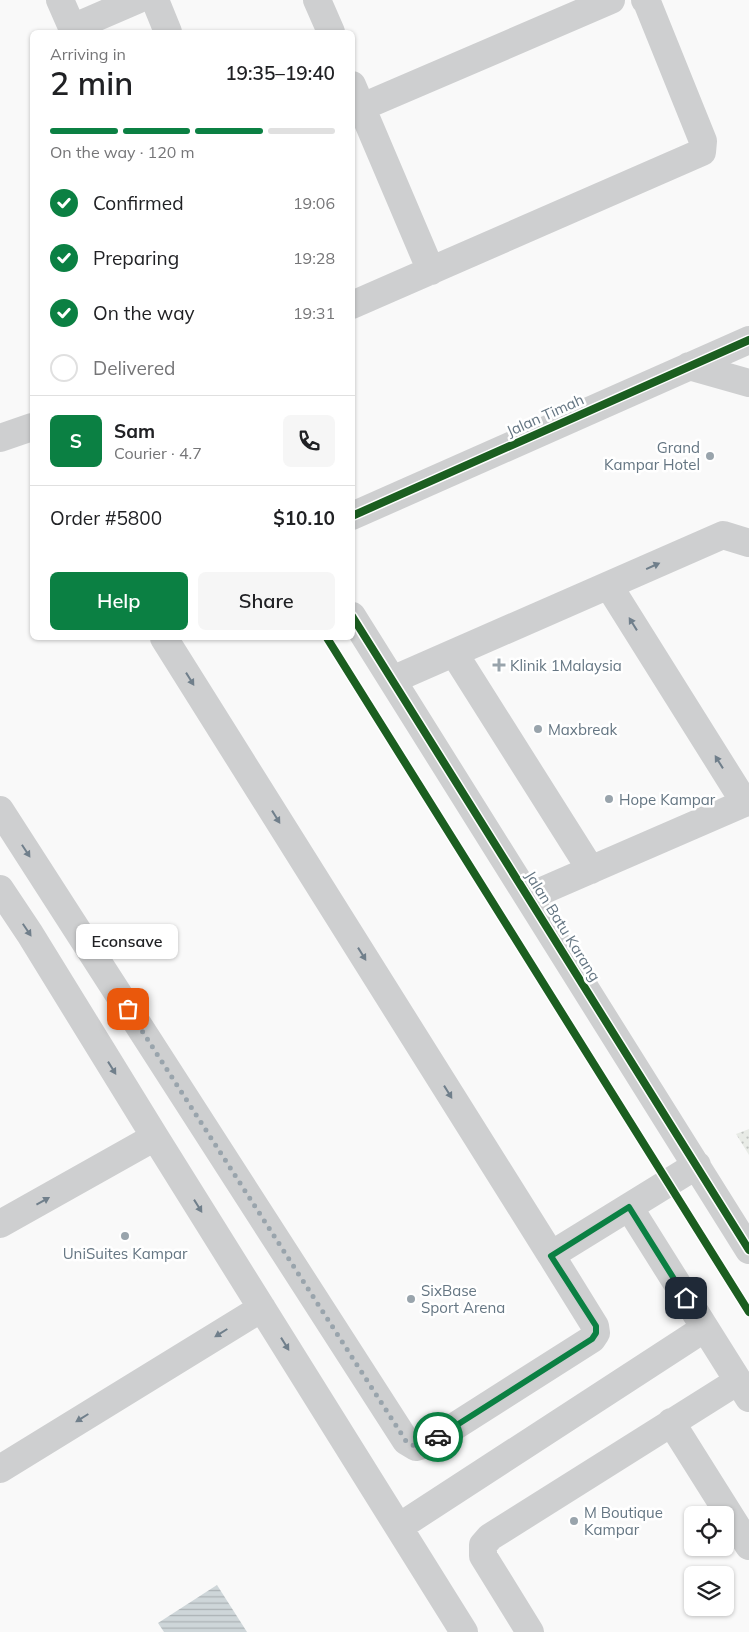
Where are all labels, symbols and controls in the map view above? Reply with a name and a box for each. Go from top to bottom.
text: Arriving in [50,44,126,64]
text: 19:35–19:40 [225,61,335,85]
text: 2 min [50,63,133,103]
text: On the way · 120 m [50,142,195,162]
icon: check [50,189,78,217]
text: Confirmed [93,191,184,215]
text: 19:06 [293,193,335,213]
icon: check [50,244,78,272]
text: Preparing [93,246,179,270]
text: 19:28 [293,248,335,268]
icon: check [50,299,78,327]
text: On the way [93,301,195,325]
text: 19:31 [293,303,335,323]
text: Delivered [93,356,175,380]
street label: Jalan Timah [503,389,587,441]
button: phone [283,415,335,467]
text: Sam [114,419,155,443]
text: S [70,429,82,453]
place label: Grand Kampar Hotel [604,438,700,474]
text: Courier · 4.7 [114,443,202,463]
marker: Grand Kampar Hotel [704,450,716,462]
text: Order #5800 [50,506,162,530]
text: $10.10 [273,506,335,530]
one-way arrow [646,561,660,569]
button: Help [50,572,188,630]
button: Share [198,572,335,630]
one-way arrow [628,617,637,631]
place label: Klinik 1Malaysia [510,656,622,675]
marker: Klinik 1Malaysia [492,658,506,672]
one-way arrow [185,672,194,685]
place label: Maxbreak [548,720,617,739]
marker: Maxbreak [532,723,544,735]
one-way arrow [714,755,724,768]
place label: Hope Kampar [619,790,716,809]
marker: Hope Kampar [603,793,615,805]
one-way arrow [271,810,281,823]
one-way arrow [22,844,31,857]
street label: Jalan Batu Karang [521,867,605,985]
one-way arrow [22,923,32,936]
callout: Econsave [77,924,179,959]
text: Econsave [92,931,162,951]
one-way arrow [358,948,367,961]
pin [107,988,149,1030]
icon: bag [114,995,142,1023]
one-way arrow [108,1061,117,1075]
one-way arrow [444,1085,453,1099]
one-way arrow [36,1196,49,1205]
one-way arrow [193,1199,203,1213]
marker: UniSuites Kampar [119,1230,131,1242]
place label: UniSuites Kampar [63,1244,188,1263]
pin [665,1277,707,1319]
place label: SixBase Sport Arena [421,1281,505,1317]
icon: home [672,1284,700,1312]
marker: SixBase Sport Arena [405,1293,417,1305]
one-way arrow [214,1329,227,1338]
one-way arrow [280,1337,289,1350]
courier [413,1412,463,1462]
one-way arrow [76,1414,89,1423]
icon: car [424,1423,452,1451]
place label: M Boutique Kampar [584,1503,663,1539]
map controls [684,1506,734,1616]
button: locate [684,1506,734,1556]
marker: M Boutique Kampar [568,1515,580,1527]
button: layers [684,1566,734,1616]

